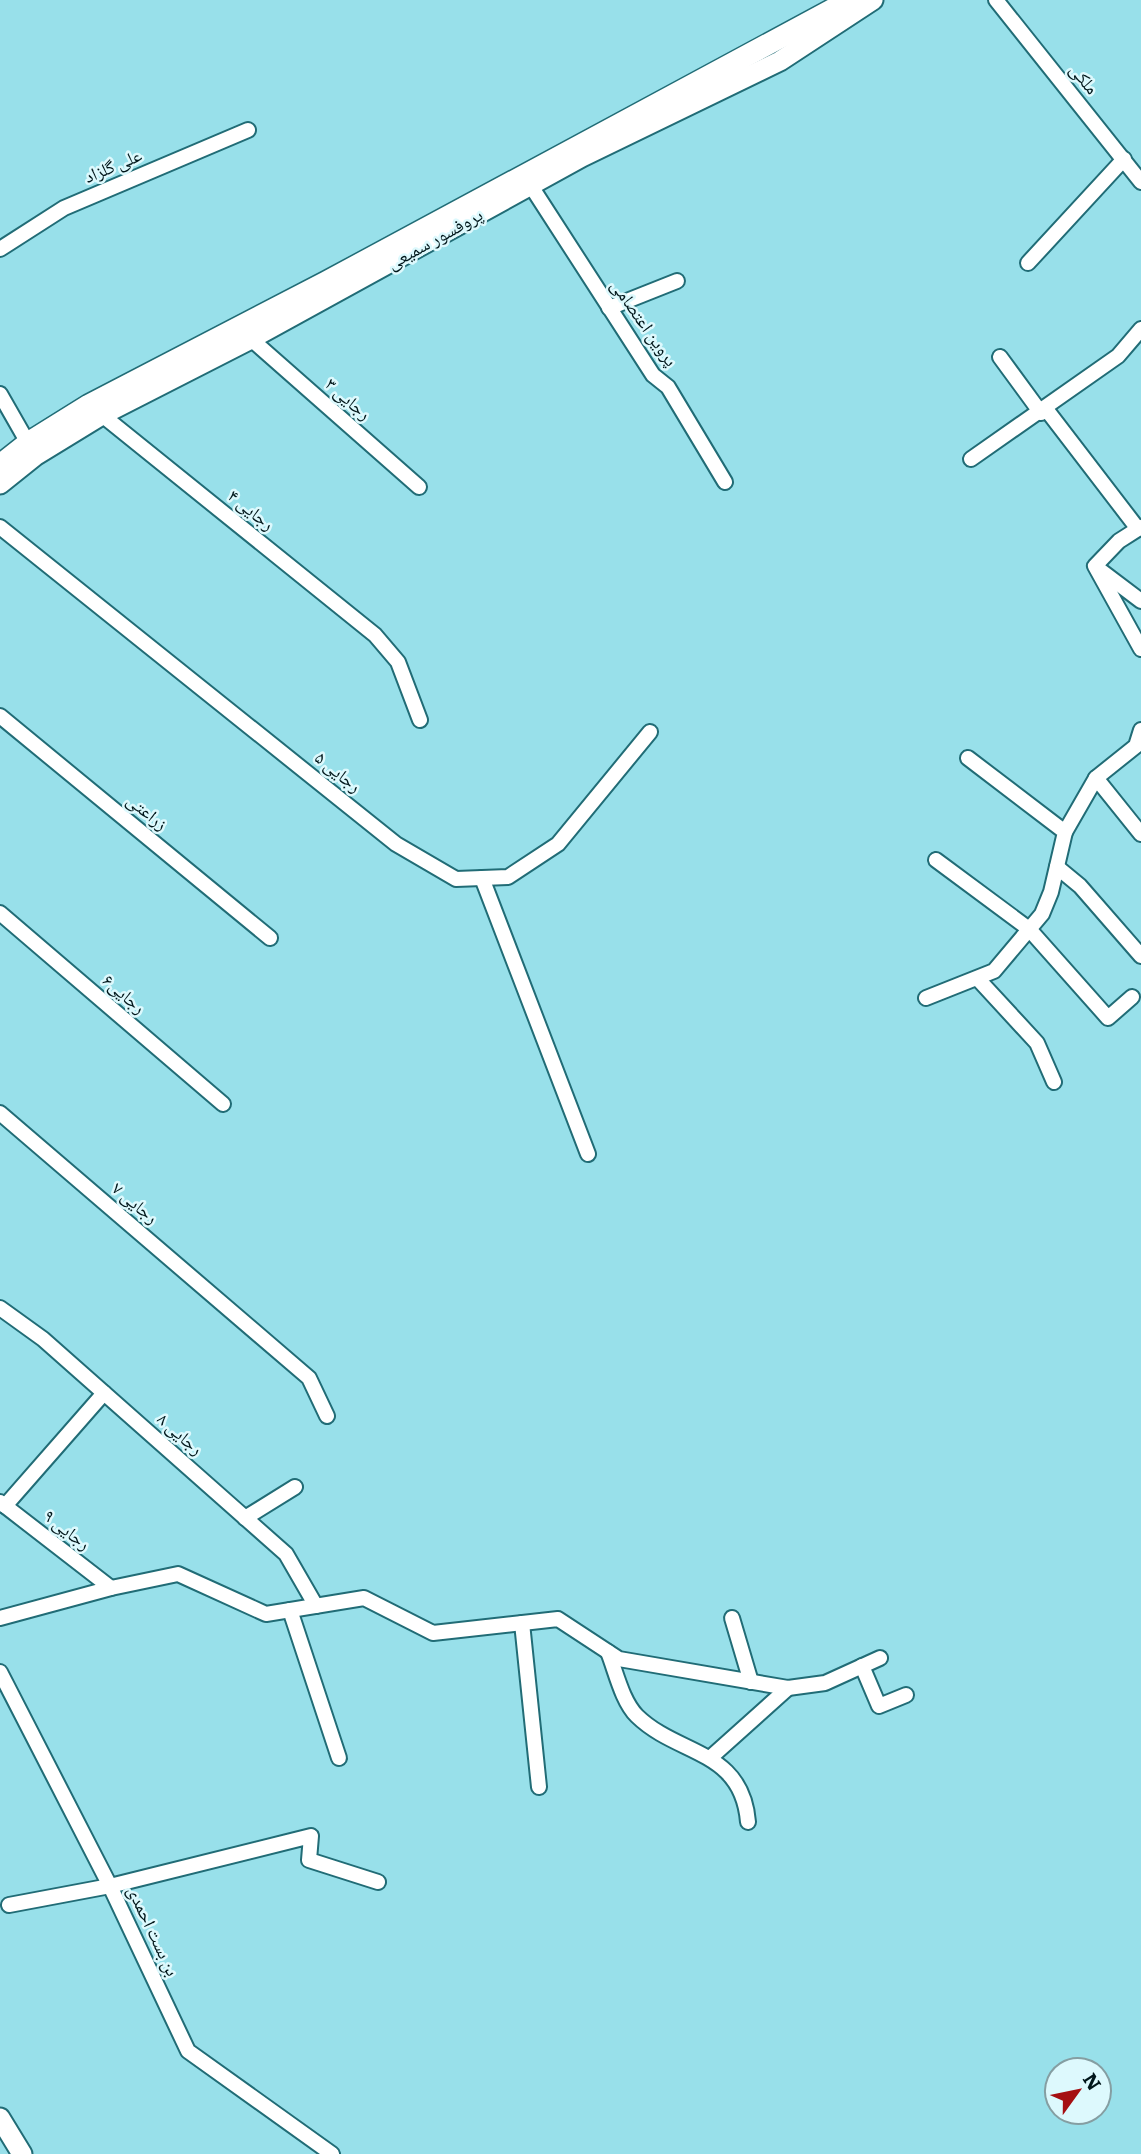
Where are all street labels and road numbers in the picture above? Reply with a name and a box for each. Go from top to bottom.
street label: ملکی [1064,57,1106,99]
street label: علی گلزاد [79,140,145,189]
street label: پروفسور سمیعی [381,200,487,275]
street label: پروین اعتصامی [605,273,685,371]
street label: رجایی ۳ [320,370,378,426]
street label: رجایی ۴ [223,482,281,536]
street label: رجایی ۵ [310,744,368,798]
street label: زراعتی [122,786,174,836]
street label: رجایی۶ [97,966,153,1019]
street label: رجایی ۷ [107,1174,165,1229]
street label: رجایی ۸ [152,1405,210,1461]
street label: رجایی ۹ [39,1502,97,1556]
street label: بن بست احمدی [122,1881,187,1980]

